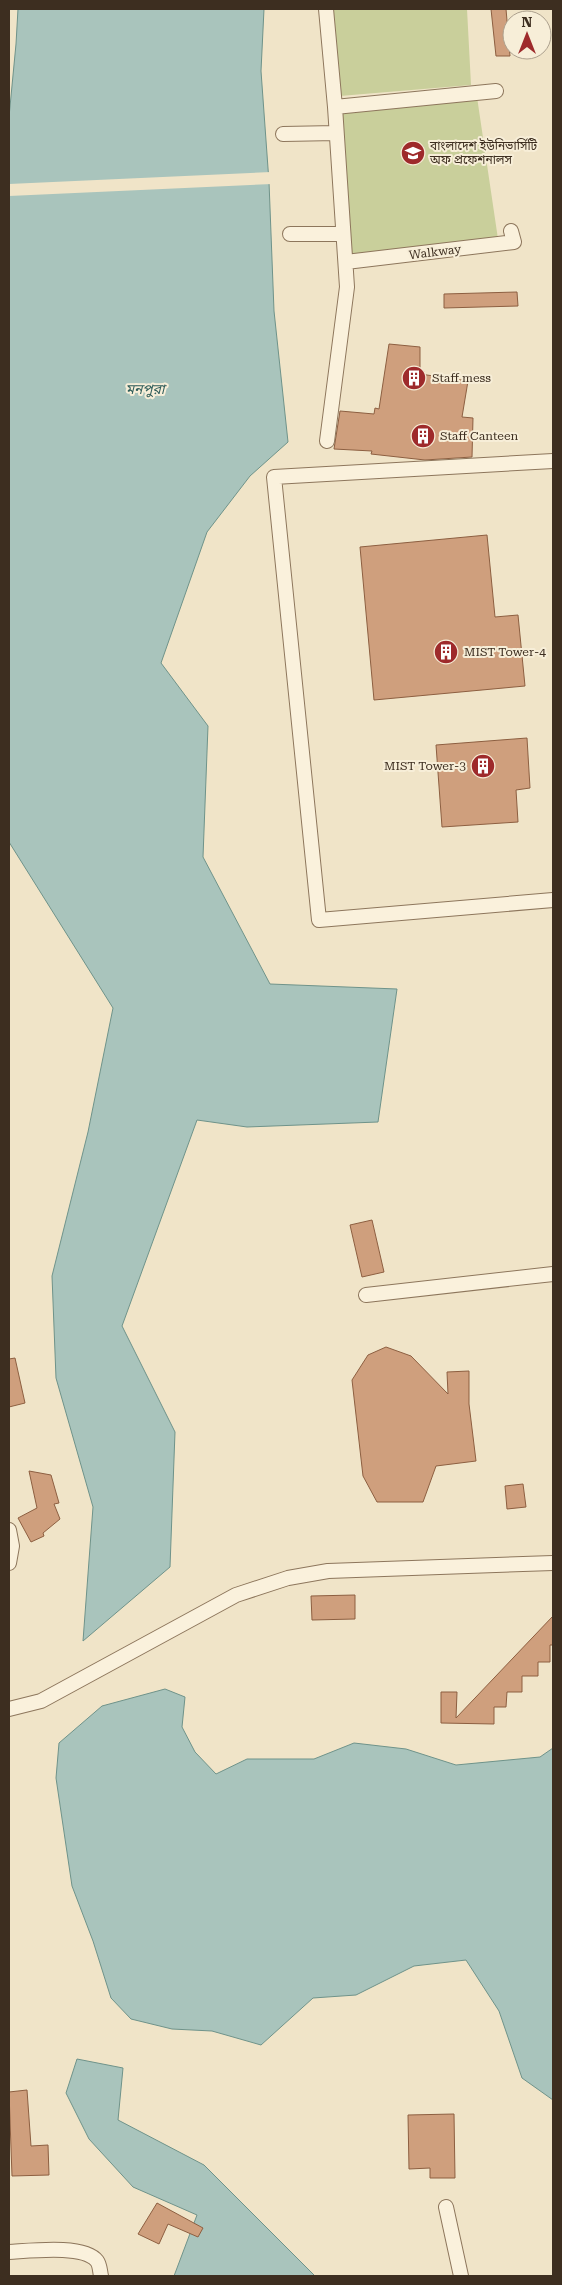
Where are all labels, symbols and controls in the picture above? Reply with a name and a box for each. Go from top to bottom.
north arrow [502,10,552,60]
text: N [522,14,533,30]
place label: বাংলাদেশ ইউনিভার্সিটি অফ প্রফেশনালস [429,138,538,167]
school or university icon: বাংলাদেশ ইউনিভার্সিটি অফ প্রফেশনালস [400,140,426,166]
street label: Walkway [408,242,463,262]
building icon: Staff mess [401,365,427,391]
place label: Staff mess [432,371,491,385]
water label: মনপুরা [125,381,168,398]
building icon: Staff Canteen [410,423,436,449]
place label: Staff Canteen [440,429,518,443]
building icon: MIST Tower-4 [433,639,459,665]
place label: MIST Tower-4 [464,645,546,659]
building icon: MIST Tower-3 [470,753,496,779]
place label: MIST Tower-3 [384,759,466,773]

